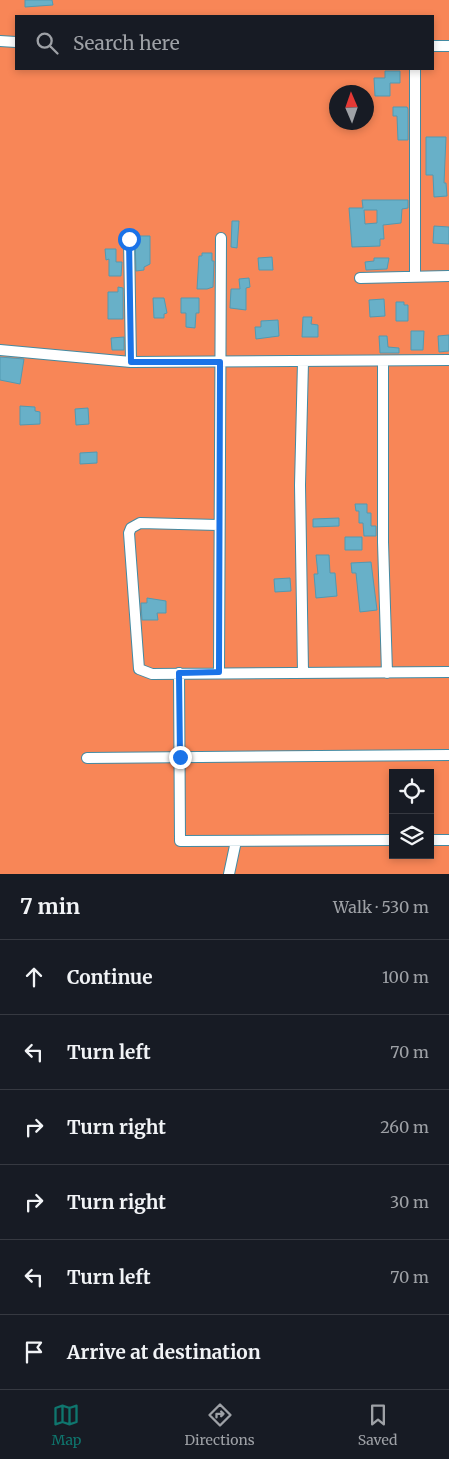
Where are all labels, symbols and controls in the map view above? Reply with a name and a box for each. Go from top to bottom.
search box [15,15,434,70]
icon: search [33,29,61,57]
text: Search here [73,31,180,55]
north arrow [329,85,374,130]
route start [118,228,141,251]
route end [169,746,192,769]
map controls [389,769,434,859]
button: locate [389,769,434,814]
button: layers [389,814,434,859]
text: 7 min [20,893,80,920]
text: Walk · 530 m [333,897,429,917]
icon: ahead [20,963,48,991]
text: Continue [67,965,153,989]
text: 100 m [382,967,429,987]
icon: left [20,1038,48,1066]
text: Turn left [67,1040,151,1064]
text: 70 m [390,1042,429,1062]
icon: right [20,1113,48,1141]
text: Turn right [67,1115,166,1139]
text: 260 m [380,1117,429,1137]
icon: right [20,1188,48,1216]
text: Turn right [67,1190,166,1214]
text: 30 m [390,1192,429,1212]
icon: left [20,1263,48,1291]
text: Turn left [67,1265,151,1289]
text: 70 m [390,1267,429,1287]
icon: arrive [20,1338,48,1366]
text: Arrive at destination [67,1340,261,1364]
tab: Map [52,1401,81,1449]
tab: Directions [185,1401,255,1449]
tab: Saved [358,1401,397,1449]

